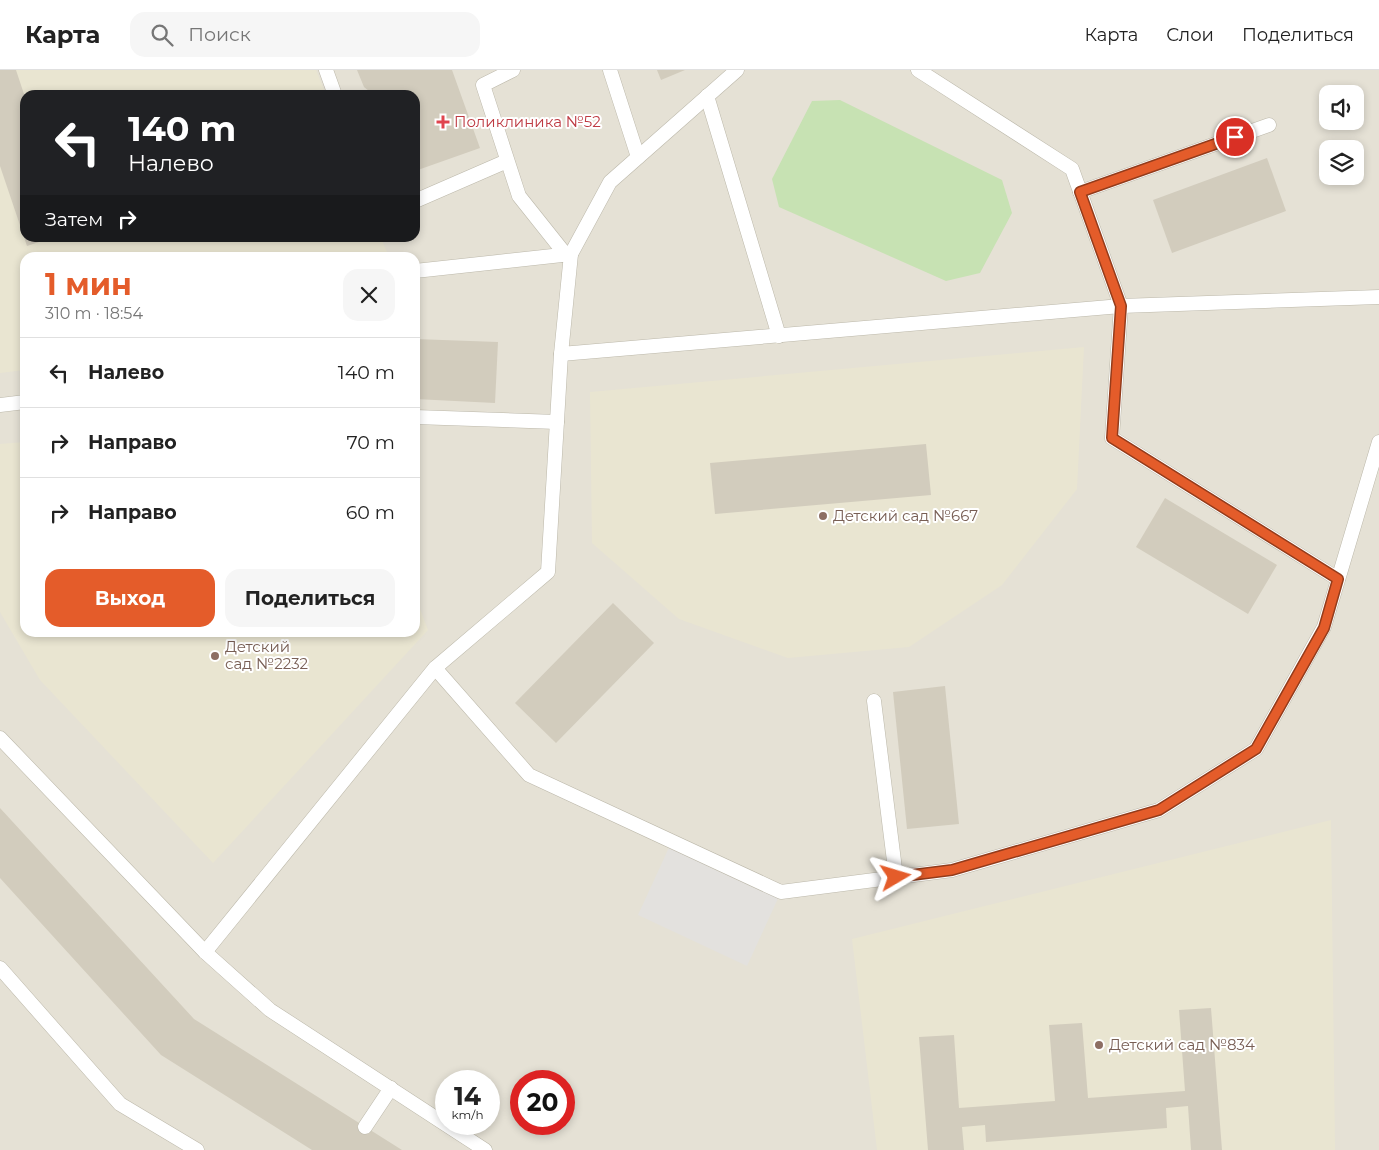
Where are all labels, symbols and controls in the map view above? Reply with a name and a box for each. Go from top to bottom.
search box [130,12,480,57]
text: Карта [25,20,100,49]
icon: search [148,21,176,49]
text: Поиск [188,23,251,46]
text: Карта [1084,24,1138,46]
text: Слои [1166,24,1214,46]
text: Поделиться [1242,24,1354,46]
map controls [1319,85,1364,185]
button: sound [1319,85,1364,130]
text: 140 m [128,107,236,150]
icon: left [45,110,110,175]
place label: Поликлиника №52 [454,112,601,131]
marker: Поликлиника №52 [436,115,450,129]
pin [1214,116,1256,158]
icon: arrive [1221,123,1249,151]
button: layers [1319,140,1364,185]
text: Налево [128,150,214,177]
icon: right [113,205,141,233]
text: Затем [45,208,103,231]
text: 1 мин [45,266,132,303]
button: close [343,269,395,321]
text: 310 m · 18:54 [45,304,143,323]
icon: left [45,359,73,387]
text: Налево [88,361,164,384]
text: 140 m [338,361,395,384]
icon: right [45,429,73,457]
text: Направо [88,431,177,454]
text: 70 m [346,431,395,454]
icon: right [45,499,73,527]
text: Направо [88,501,177,524]
text: 60 m [346,501,395,524]
place label: Детский сад №667 [833,506,978,525]
marker: Детский сад №667 [817,510,829,522]
button: Выход [45,569,215,627]
button: Поделиться [225,569,395,627]
place label: Детский сад №2232 [225,637,308,673]
marker: Детский сад №2232 [209,650,221,662]
position arrow [869,850,921,902]
place label: Детский сад №834 [1109,1035,1255,1054]
marker: Детский сад №834 [1093,1039,1105,1051]
speed limit sign: 20 [510,1070,575,1135]
text: 14 [454,1081,481,1111]
text: km/h [451,1107,484,1122]

